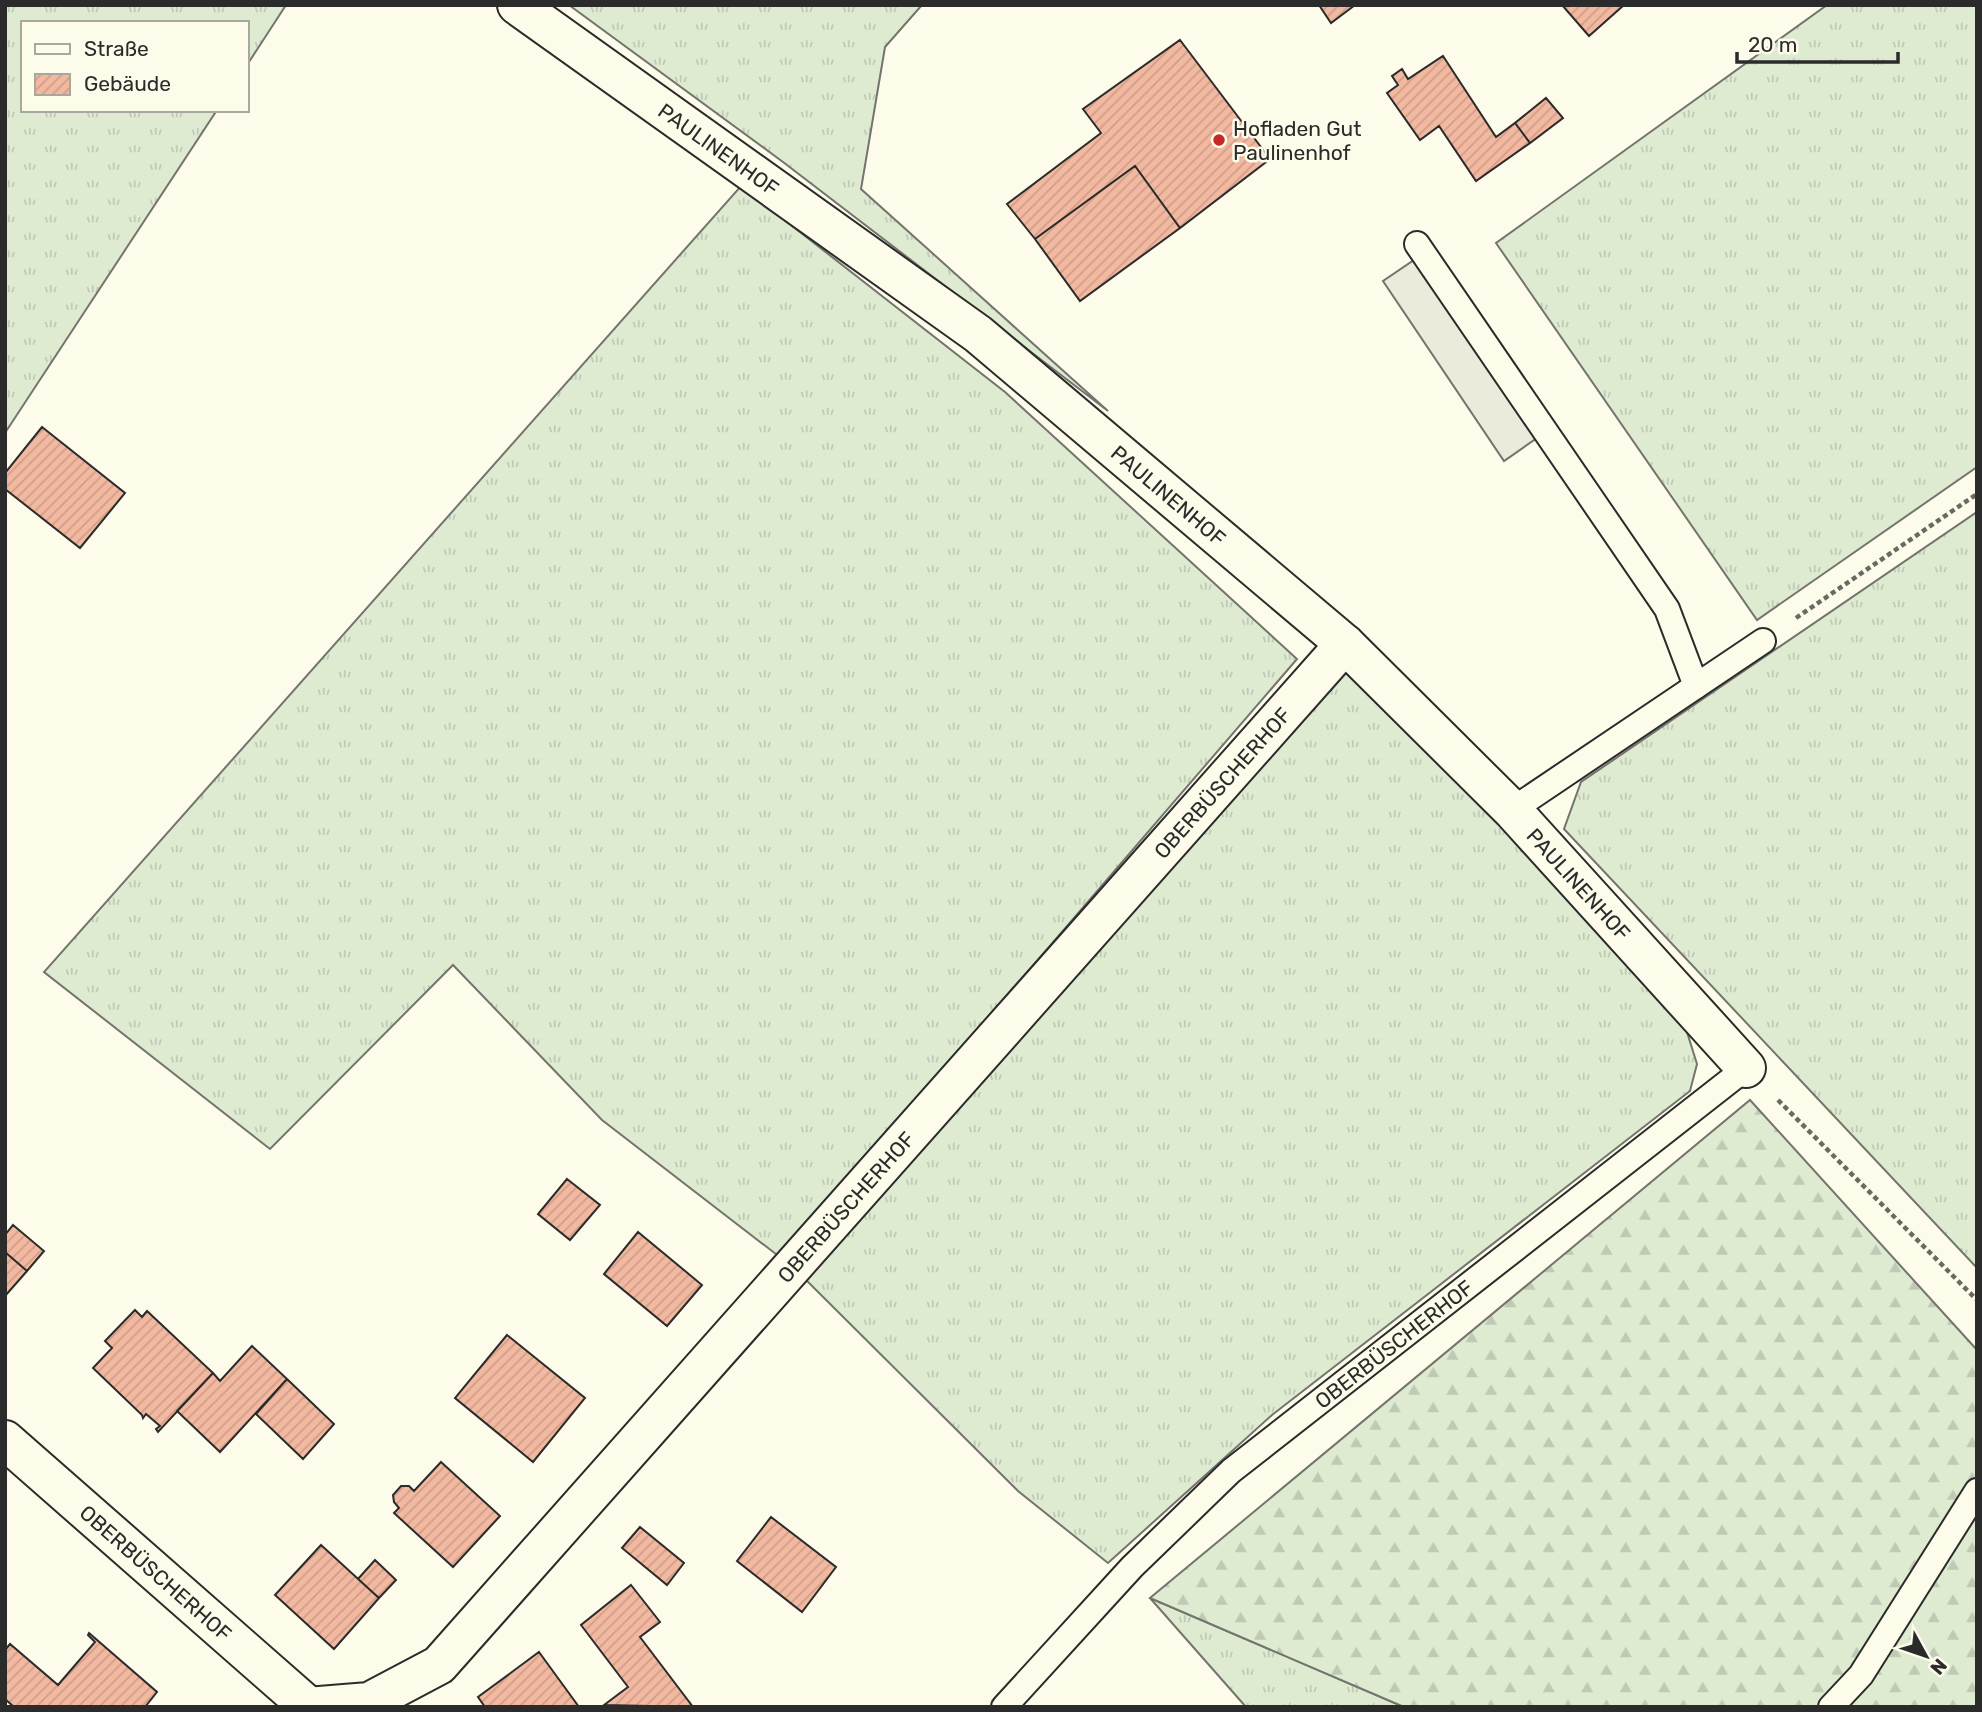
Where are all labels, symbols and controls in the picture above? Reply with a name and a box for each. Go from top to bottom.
legend [21,21,248,112]
scale bar [1737,21,1898,65]
text: 20 m [1748,32,1797,57]
text: Straße [84,36,149,61]
text: Gebäude [84,71,171,96]
street label: PAULINENHOF [654,98,784,201]
place label: Hofladen Gut Paulinenhof [1233,116,1361,165]
marker: Hofladen Gut Paulinenhof [1211,132,1227,148]
street label: PAULINENHOF [1106,440,1231,551]
street label: OBERBÜSCHERHOF [1148,702,1296,863]
street label: PAULINENHOF [1522,823,1636,945]
street label: OBERBÜSCHERHOF [772,1126,919,1287]
street label: OBERBÜSCHERHOF [1310,1274,1477,1413]
street label: OBERBÜSCHERHOF [75,1499,237,1646]
north arrow [1891,1621,1961,1691]
text: N [1925,1654,1952,1679]

